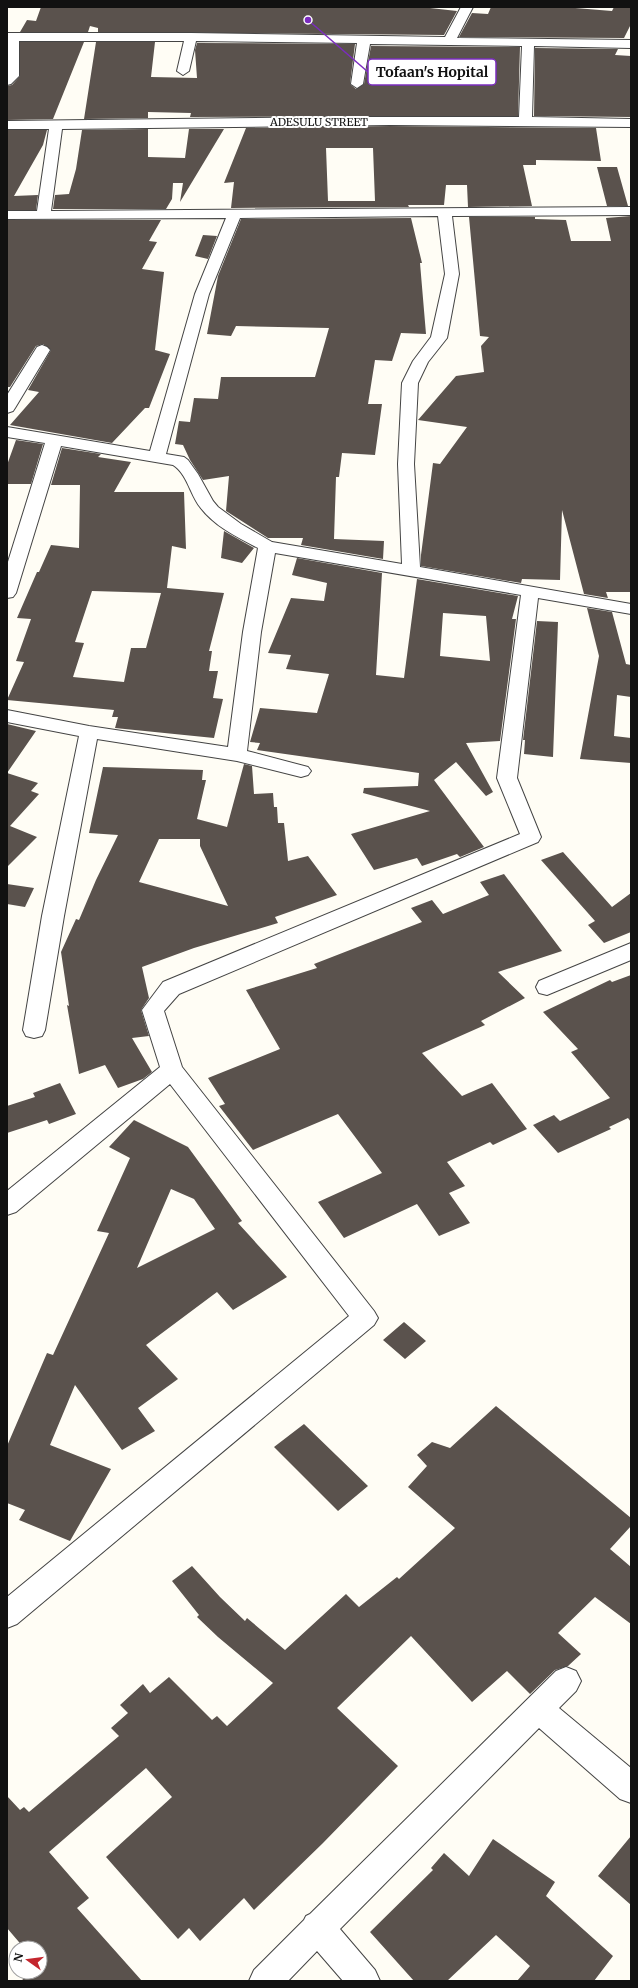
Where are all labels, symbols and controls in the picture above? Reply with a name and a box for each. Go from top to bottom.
callout: Tofaan's Hopital [368,59,496,85]
text: Tofaan's Hopital [376,63,489,81]
street label: ADESULU STREET [269,115,368,129]
north arrow [8,1940,48,1980]
text: N [10,1951,26,1963]

